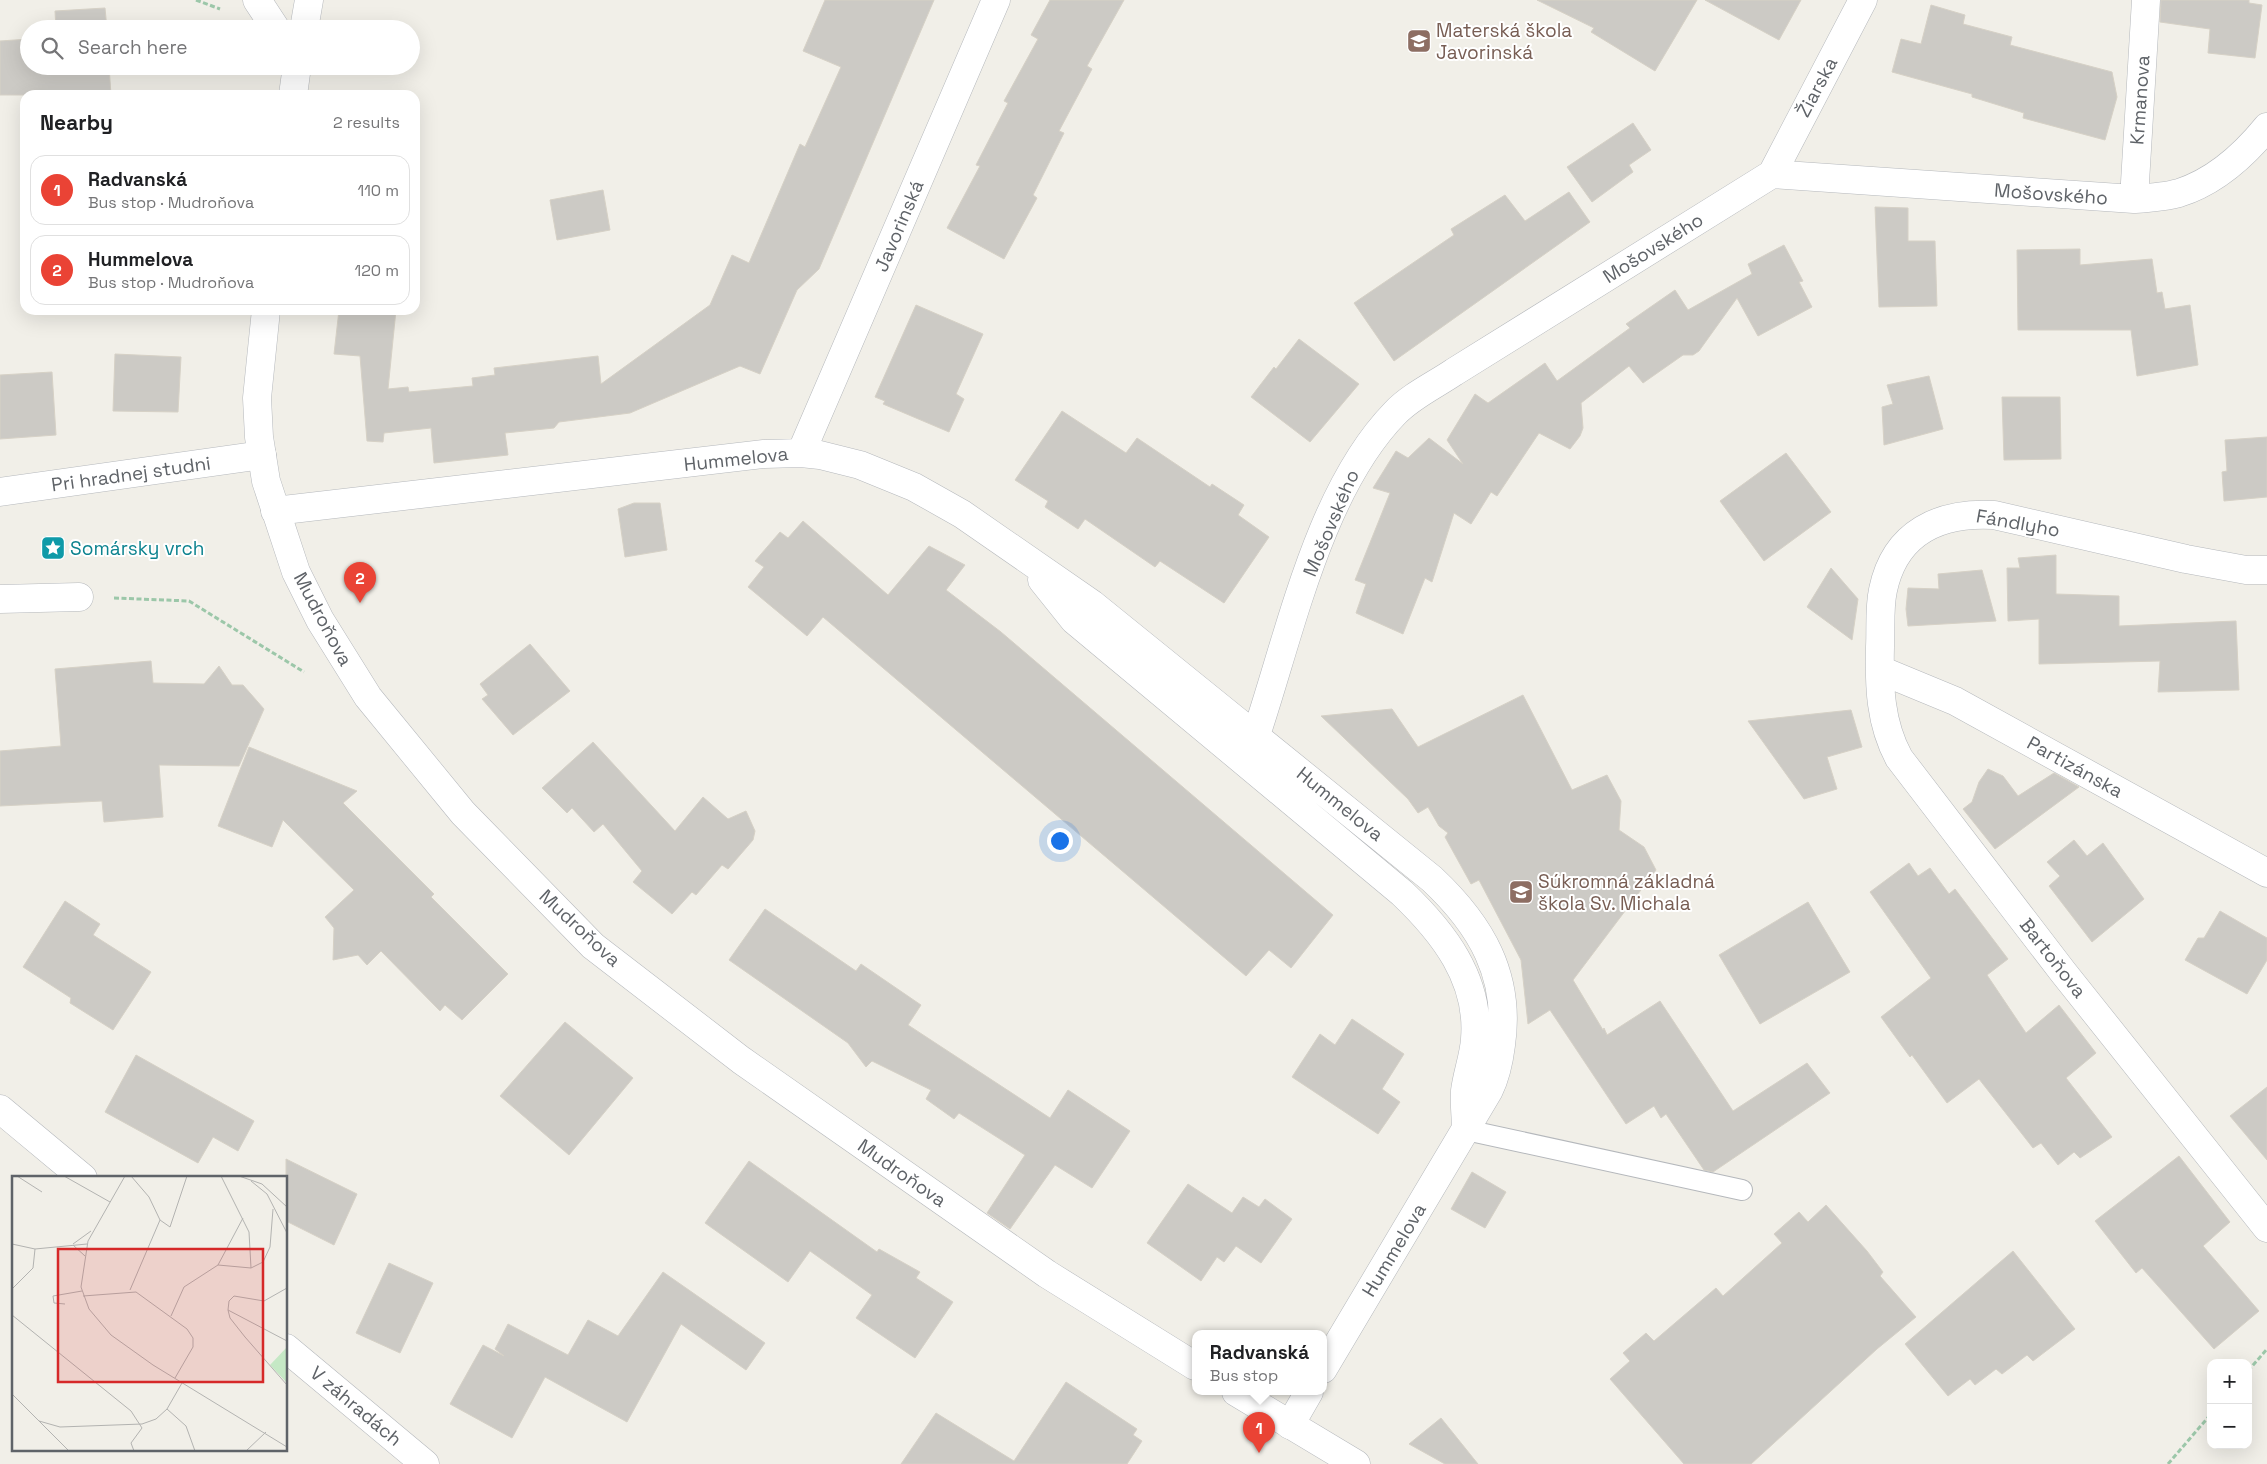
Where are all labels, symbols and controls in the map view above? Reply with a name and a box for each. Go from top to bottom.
place label: Materská škola Javorinská [1436,18,1572,65]
search box [20,20,420,75]
school or university icon: Materská škola Javorinská [1406,28,1432,54]
icon: search [38,34,66,62]
text: Search here [78,35,188,60]
street label: Žiarska [1791,53,1843,121]
street label: Krmanova [2124,54,2156,146]
text: Nearby [40,109,113,136]
text: 2 results [333,112,400,133]
text: Radvanská [88,167,187,192]
street label: Javorinská [868,176,930,276]
street label: Mošovského [1993,178,2109,210]
text: 1 [53,180,61,201]
text: 110 m [357,180,399,201]
text: Bus stop · Mudroňova [88,192,254,213]
street label: Mošovského [1598,207,1708,289]
text: Hummelova [88,247,193,272]
text: 2 [52,260,62,281]
text: 120 m [355,260,399,281]
text: Bus stop · Mudroňova [88,272,254,293]
street label: Hummelova [683,441,790,477]
street label: Pri hradnej studni [50,450,212,498]
street label: Mošovského [1297,466,1365,580]
street label: Fándlyho [1974,503,2062,543]
place icon: Somársky vrch [40,535,66,561]
place label: Somársky vrch [70,536,204,561]
pin: 2 [344,562,376,603]
street label: Mudroňova [288,568,358,670]
street label: Partizánska [2023,730,2127,804]
street label: Hummelova [1291,761,1389,847]
your location [1047,828,1073,854]
place label: Súkromná základná škola Sv. Michala [1538,869,1715,916]
school or university icon: Súkromná základná škola Sv. Michala [1508,879,1534,905]
street label: Mudroňova [534,884,626,972]
street label: Bartoňova [2014,913,2092,1003]
street label: Mudroňova [853,1133,951,1213]
inset map [12,1176,288,1452]
street label: Hummelova [1356,1199,1432,1301]
popup [1192,1330,1327,1395]
text: Radvanská [1210,1340,1309,1365]
map controls [2207,1359,2252,1449]
button: + [2207,1359,2252,1404]
street label: V záhradách [305,1360,407,1452]
text: Bus stop [1210,1365,1278,1386]
button: − [2207,1404,2252,1449]
pin: 1 [1243,1412,1275,1453]

